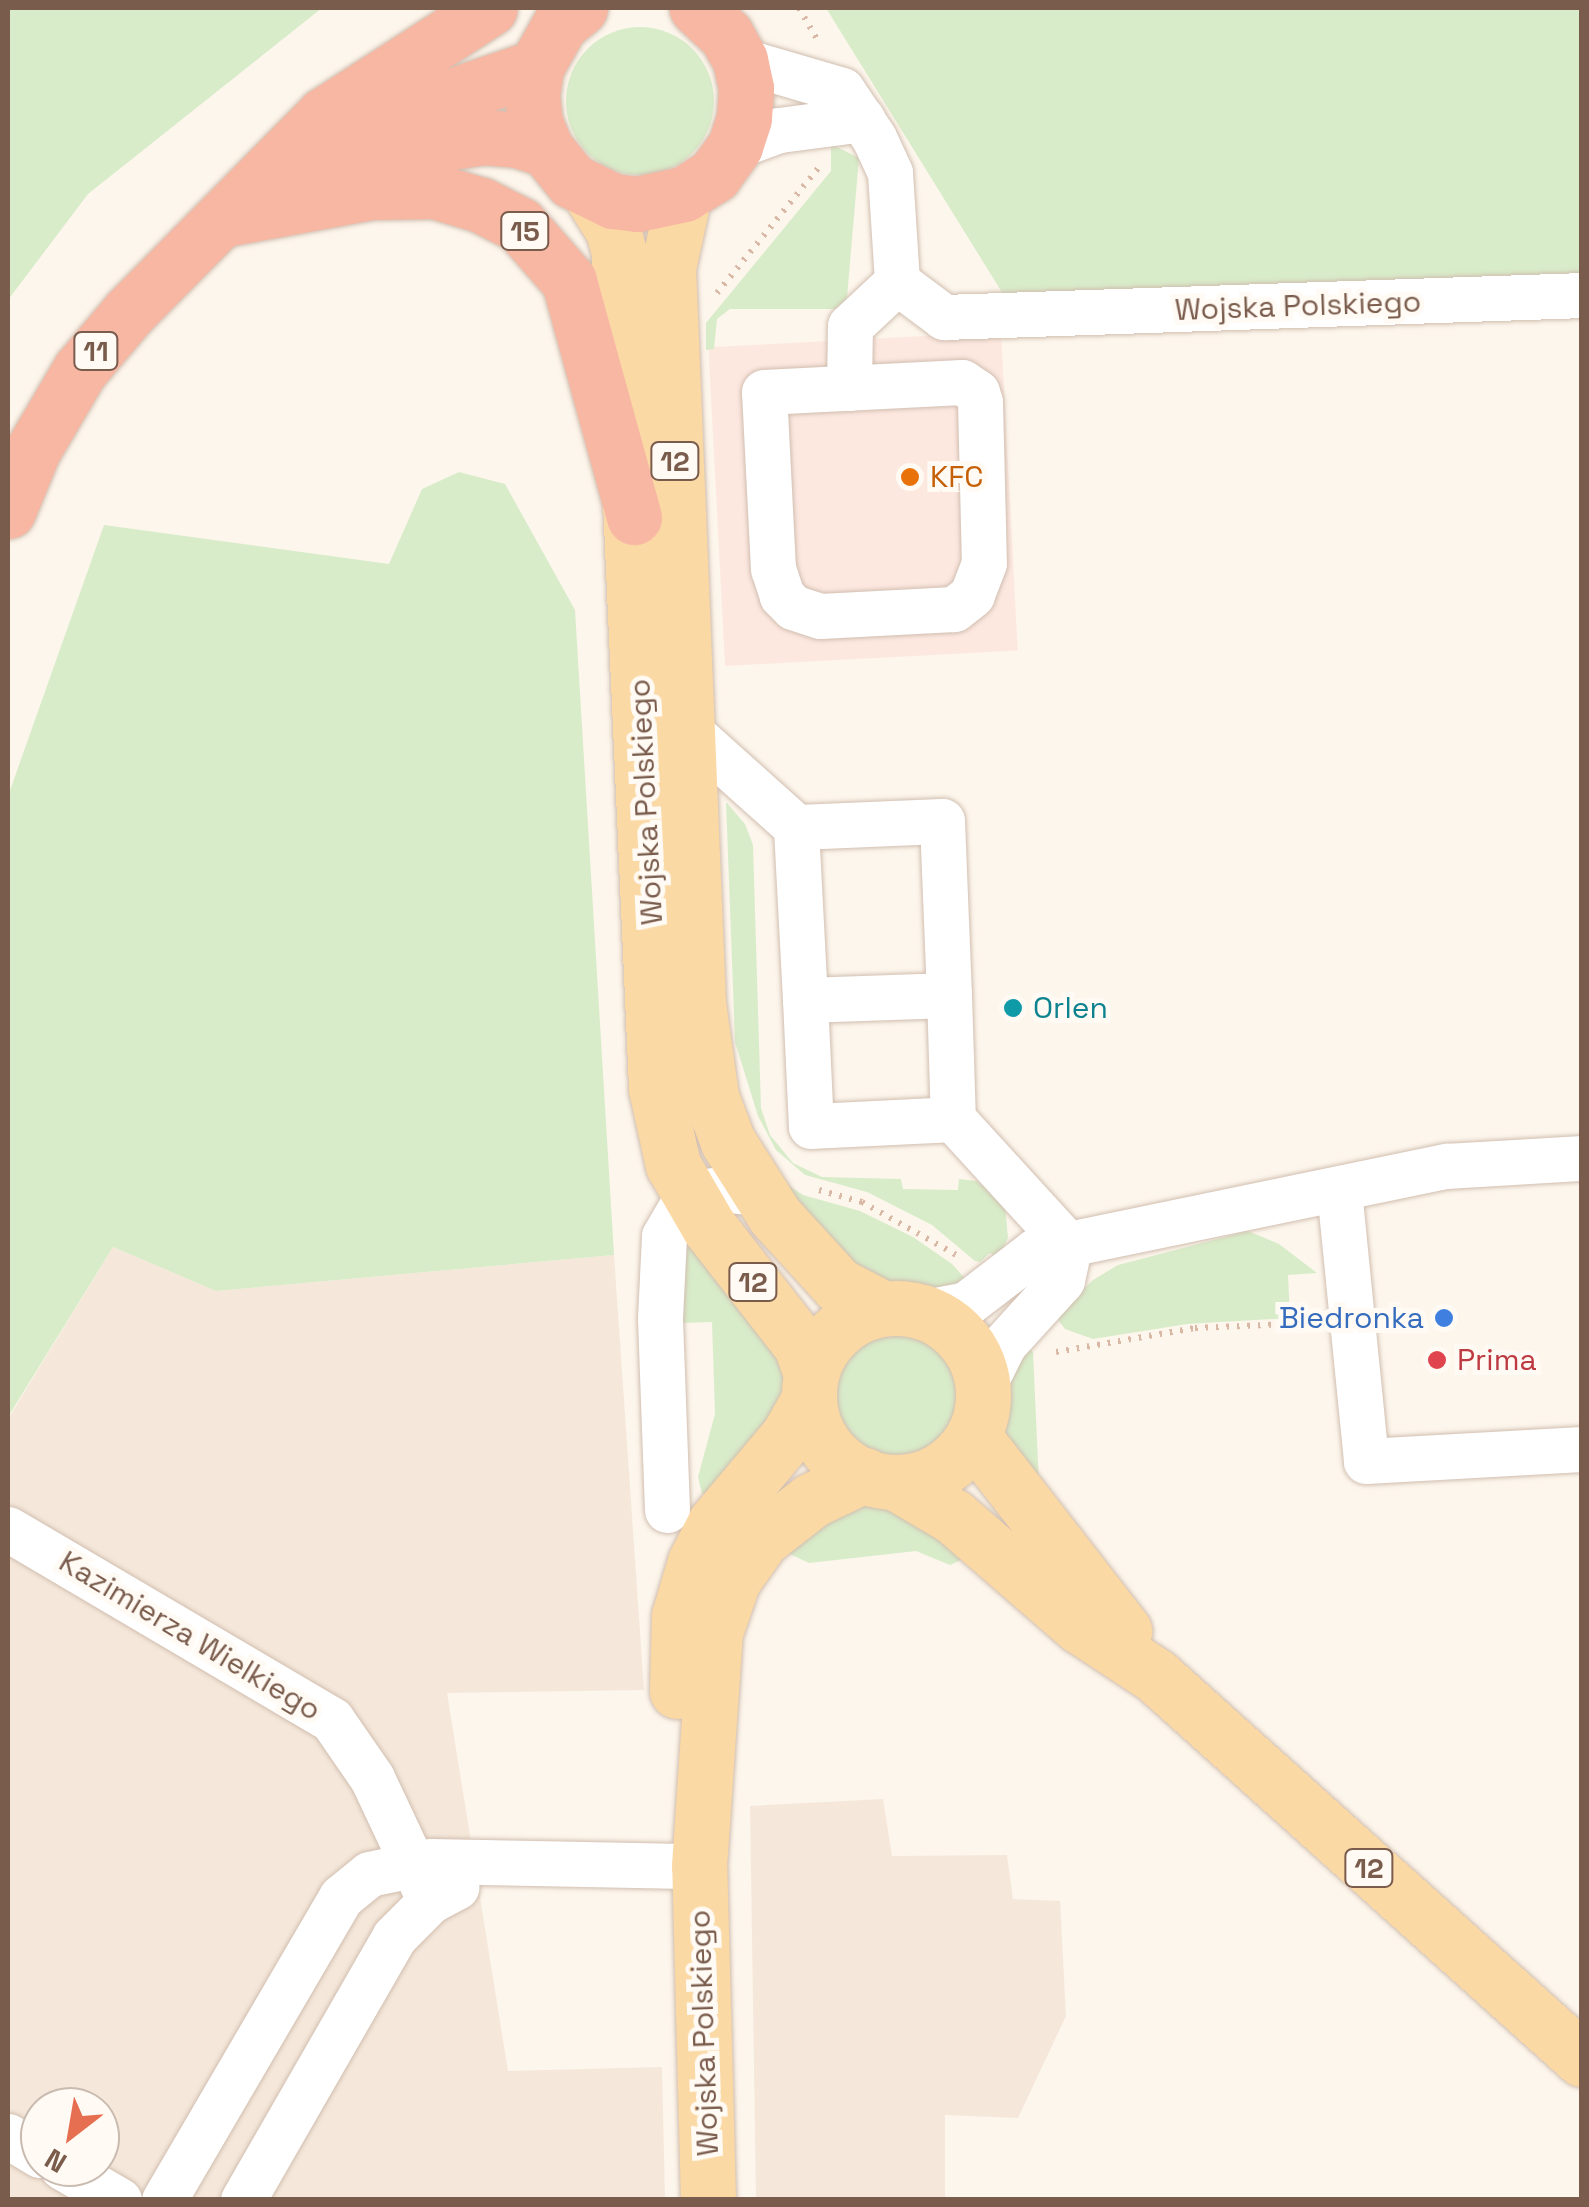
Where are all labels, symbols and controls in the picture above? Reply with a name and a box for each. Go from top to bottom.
road number: 15 [500,208,550,254]
street label: Wojska Polskiego [1174,284,1422,328]
road number: 11 [71,328,121,374]
road number: 12 [650,438,700,484]
place label: KFC [930,459,984,495]
marker: KFC [899,466,921,488]
street label: Wojska Polskiego [622,678,670,926]
place label: Orlen [1033,990,1108,1026]
marker: Orlen [1002,997,1024,1019]
road number: 12 [728,1259,778,1305]
place label: Biedronka [1279,1300,1424,1336]
marker: Biedronka [1433,1307,1455,1329]
place label: Prima [1457,1342,1537,1378]
marker: Prima [1426,1349,1448,1371]
street label: Kazimierza Wielkiego [53,1544,327,1728]
road number: 12 [1344,1845,1394,1891]
street label: Wojska Polskiego [682,1909,726,2157]
north arrow [20,2087,120,2187]
text: N [38,2141,73,2181]

